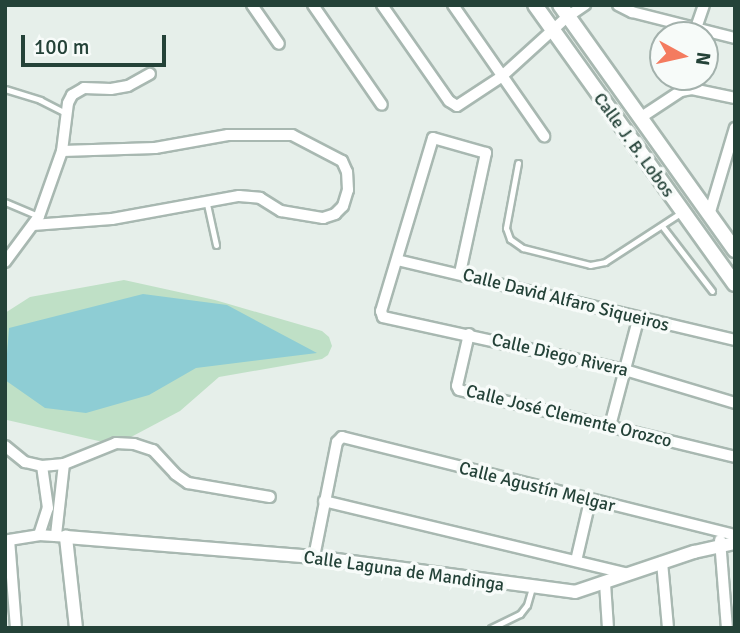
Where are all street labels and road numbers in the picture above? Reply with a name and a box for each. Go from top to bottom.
street label: Calle J. B. Lobos [589,89,679,201]
street label: Calle David Alfaro Siqueiros [461,264,671,336]
street label: Calle Diego Rivera [490,329,630,381]
street label: Calle José Clemente Orozco [464,380,674,452]
street label: Calle Agustín Melgar [457,457,617,517]
street label: Calle Laguna de Mandinga [302,546,506,596]

